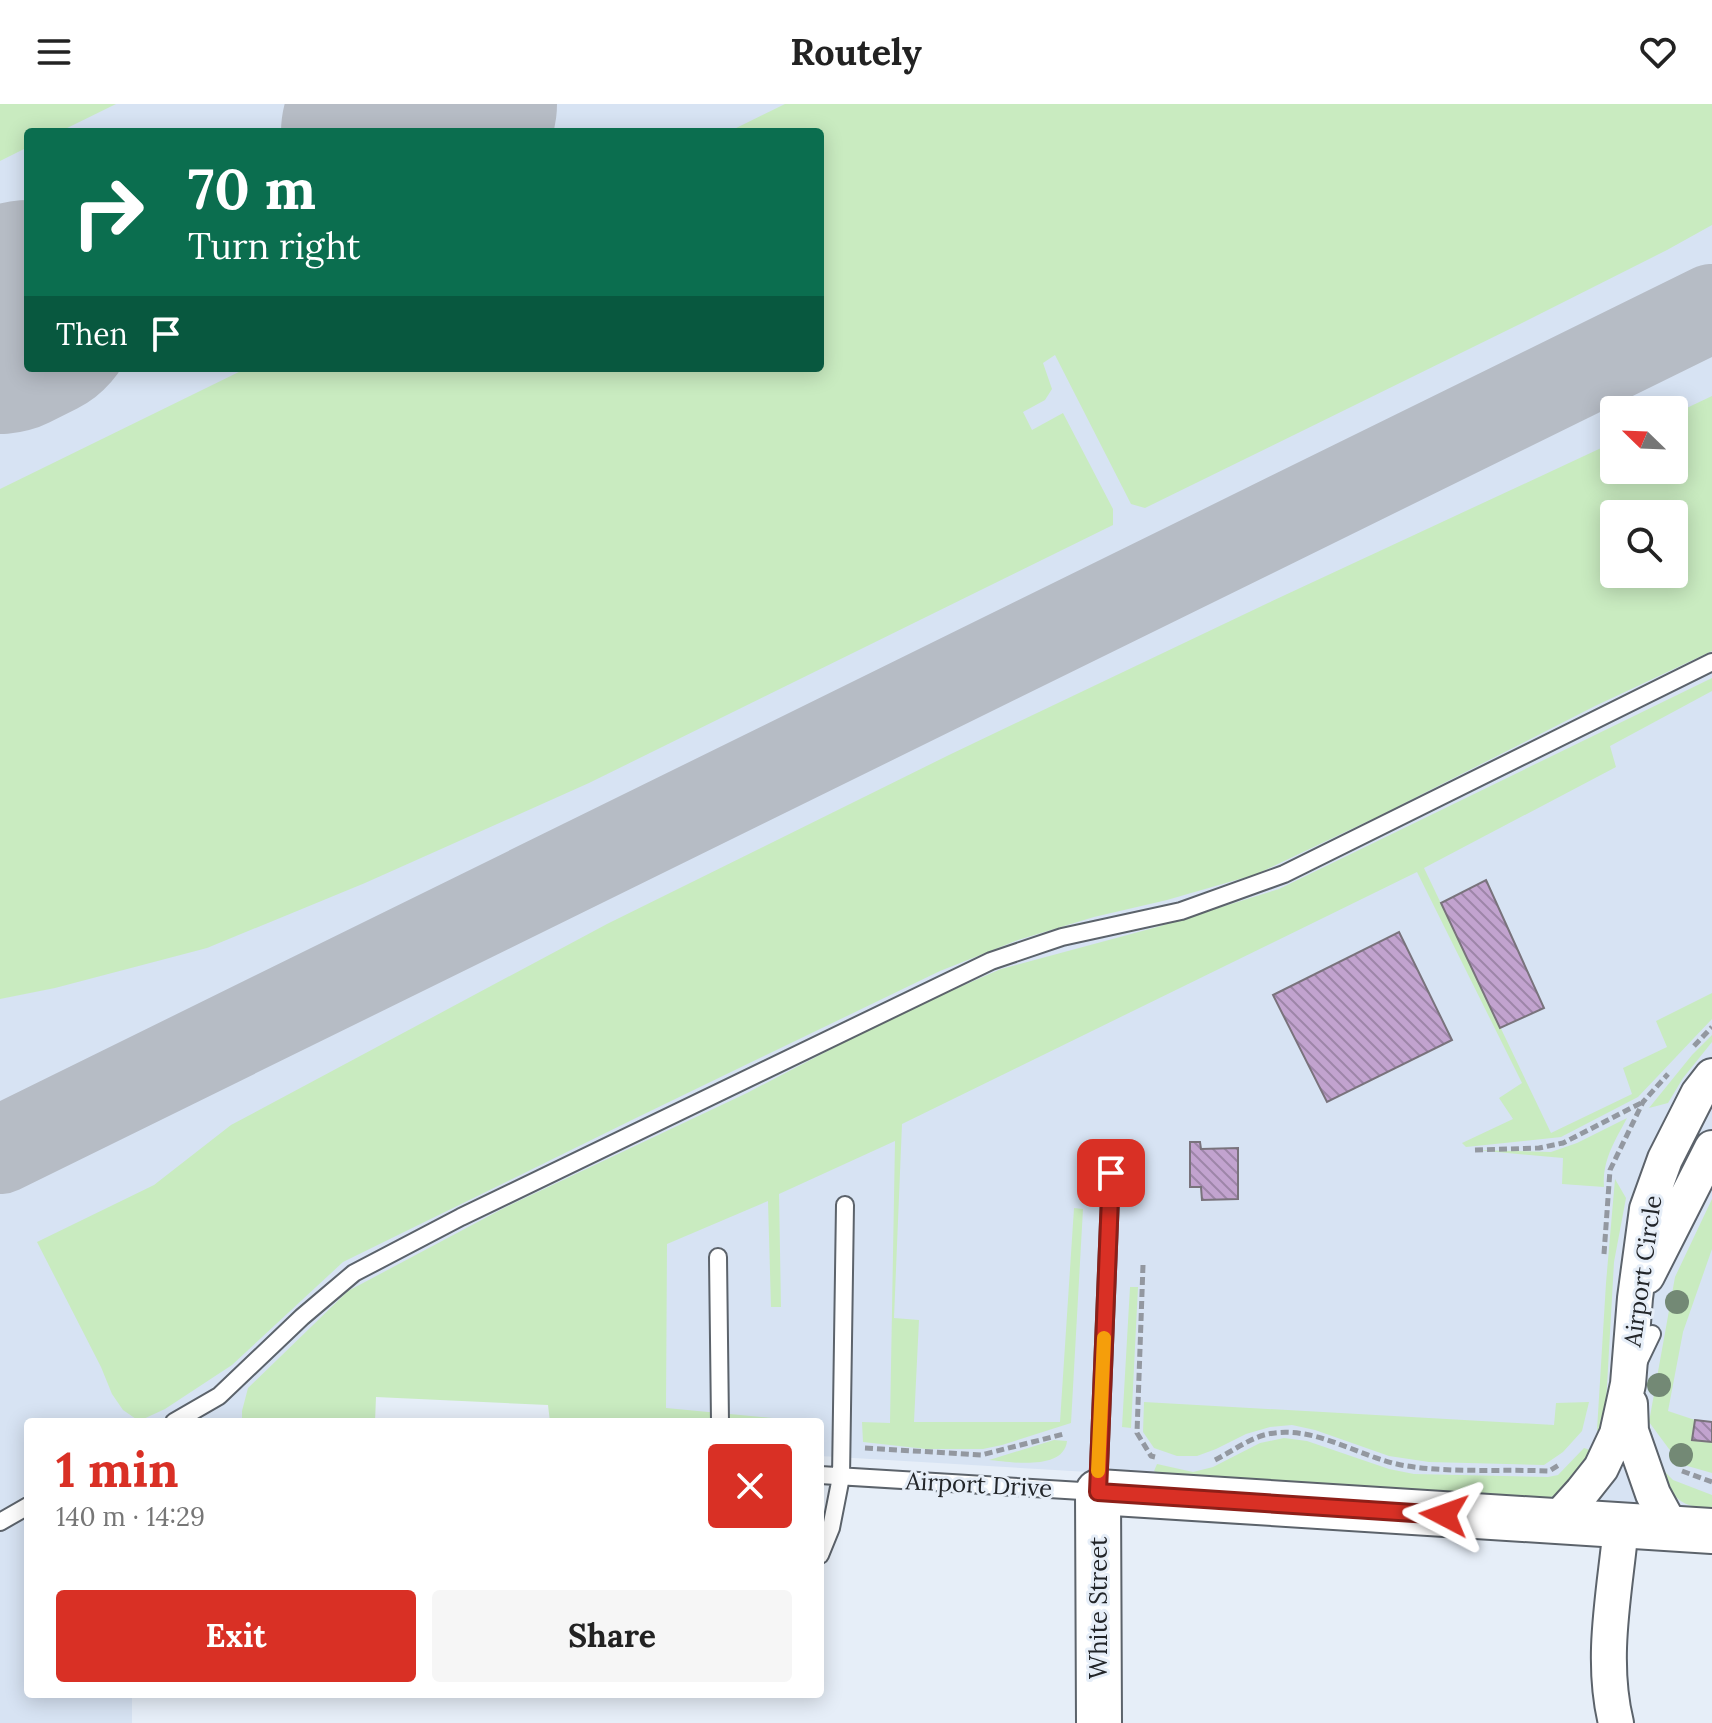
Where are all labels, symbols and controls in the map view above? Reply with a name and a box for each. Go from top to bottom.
text: Routely [790,29,922,75]
icon: menu [32,30,76,74]
icon: heart [1636,30,1680,74]
text: 70 m [188,153,316,224]
icon: right [56,160,160,264]
text: Turn right [188,223,361,269]
icon: arrive [144,312,188,356]
text: Then [56,315,128,353]
north arrow [1600,396,1688,484]
map controls [1600,396,1688,588]
button: search [1600,500,1688,588]
pin [1077,1139,1145,1207]
icon: arrive [1089,1151,1133,1195]
street label: Airport Circle [1616,1193,1668,1350]
text: 1 min [56,1439,179,1500]
button: close [708,1444,792,1528]
street label: Airport Drive [904,1465,1053,1504]
position arrow [1402,1473,1486,1557]
text: 140 m · 14:29 [56,1500,205,1533]
street label: White Street [1083,1536,1114,1679]
button: Exit [56,1590,416,1682]
button: Share [432,1590,792,1682]

